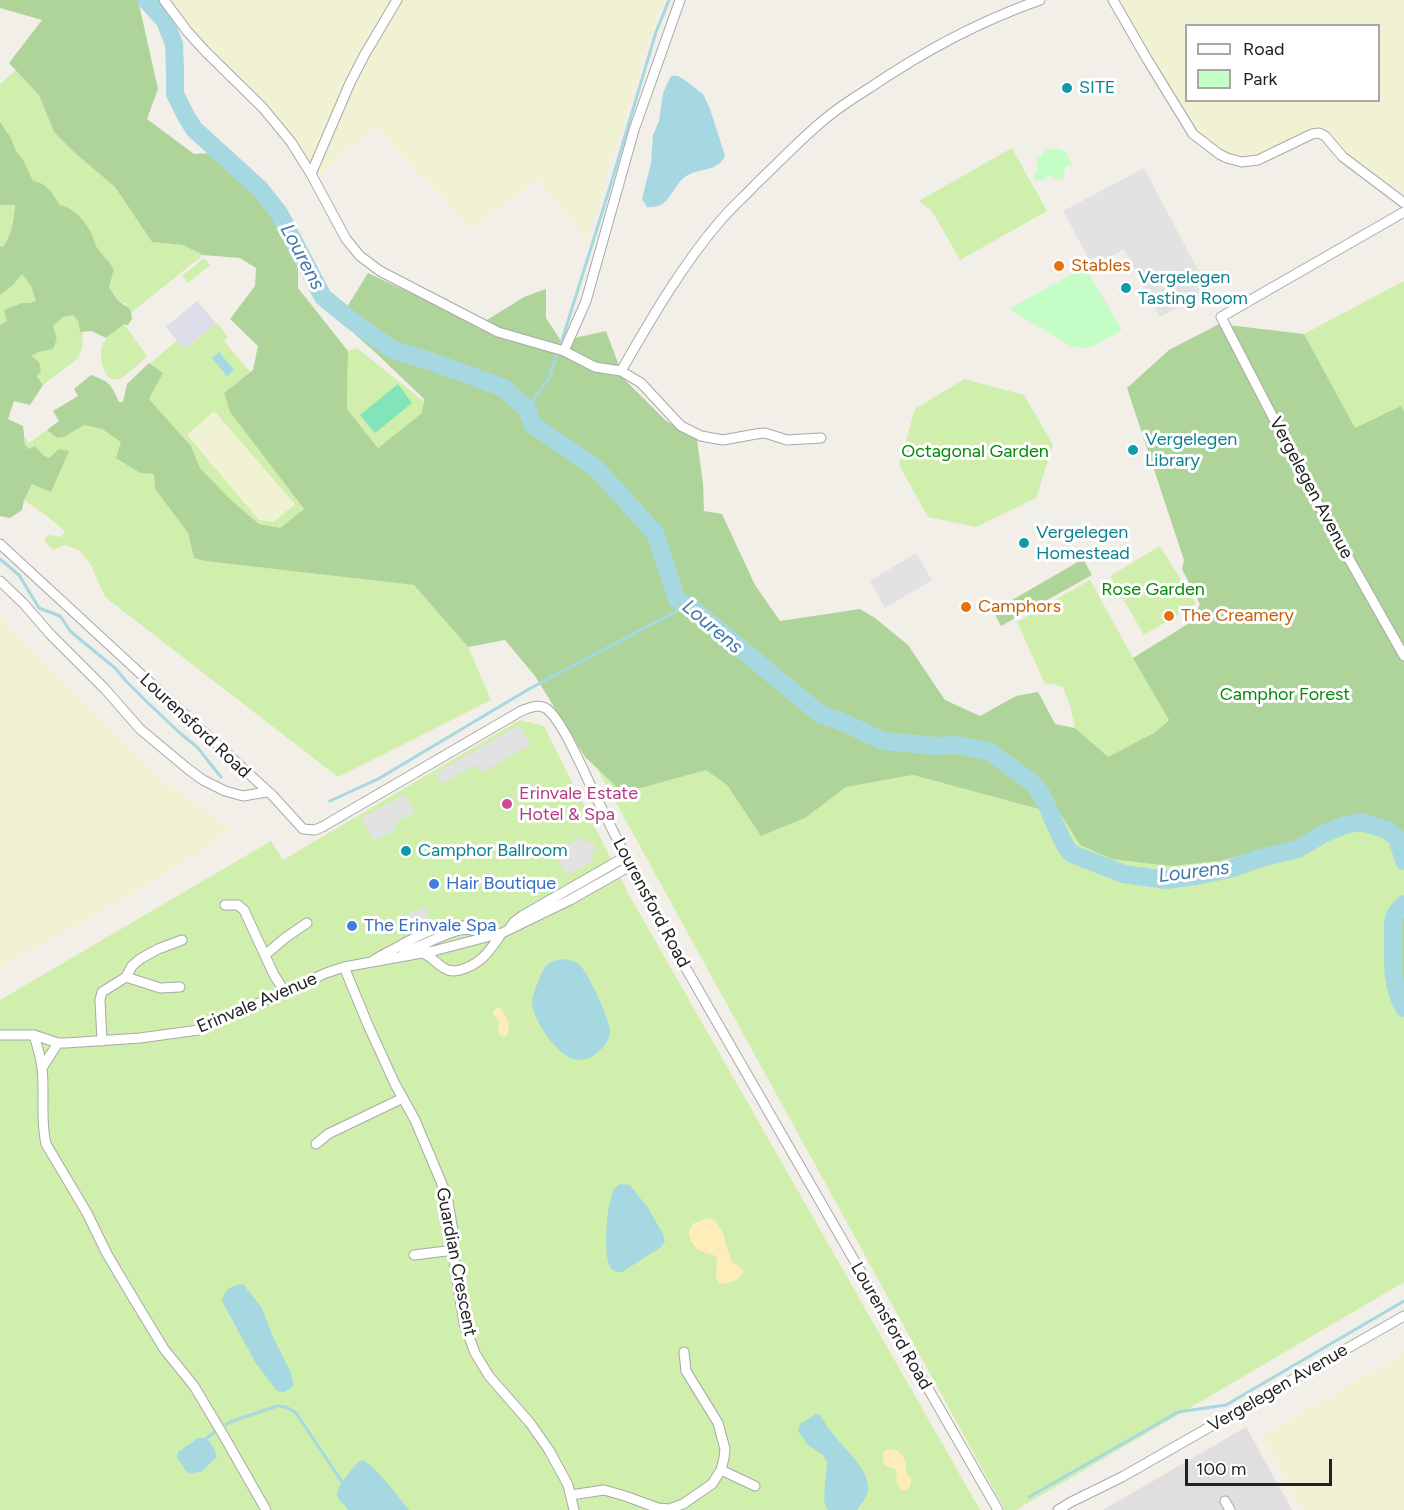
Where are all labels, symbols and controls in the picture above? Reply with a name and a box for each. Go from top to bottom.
legend [1185,24,1380,102]
text: Road [1243,38,1284,60]
text: Park [1243,68,1277,90]
place label: SITE [1079,77,1116,99]
marker: SITE [1060,81,1074,95]
water label: Lourens [275,220,329,294]
place label: Stables [1071,255,1131,277]
marker: Stables [1052,259,1066,273]
place label: Vergelegen Tasting Room [1138,267,1248,310]
marker: Vergelegen Tasting Room [1119,281,1133,295]
street label: Vergelegen Avenue [1264,413,1358,563]
place label: Vergelegen Library [1145,429,1237,472]
park label: Octagonal Garden [901,441,1049,463]
marker: Vergelegen Library [1126,443,1140,457]
place label: Vergelegen Homestead [1036,522,1130,564]
marker: Vergelegen Homestead [1017,536,1031,550]
park label: Rose Garden [1101,579,1205,601]
water label: Lourens [677,595,747,659]
place label: Camphors [978,596,1061,618]
marker: Camphors [959,600,973,614]
place label: The Creamery [1181,605,1294,627]
marker: The Creamery [1162,609,1176,623]
street label: Lourensford Road [135,669,255,783]
park label: Camphor Forest [1220,684,1350,706]
place label: Erinvale Estate Hotel & Spa [519,783,638,826]
marker: Erinvale Estate Hotel & Spa [500,797,514,811]
street label: Lourensford Road [608,834,694,972]
place label: Camphor Ballroom [418,840,568,862]
marker: Camphor Ballroom [399,844,413,858]
water label: Lourens [1157,856,1231,888]
place label: Hair Boutique [446,873,556,895]
marker: Hair Boutique [427,877,441,891]
place label: The Erinvale Spa [364,915,497,937]
marker: The Erinvale Spa [345,919,359,933]
street label: Erinvale Avenue [194,968,320,1038]
street label: Guardian Crescent [431,1186,481,1338]
street label: Lourensford Road [846,1258,936,1394]
street label: Vergelegen Avenue [1204,1339,1352,1437]
scale bar [1188,1447,1335,1485]
text: 100 m [1196,1458,1246,1480]

